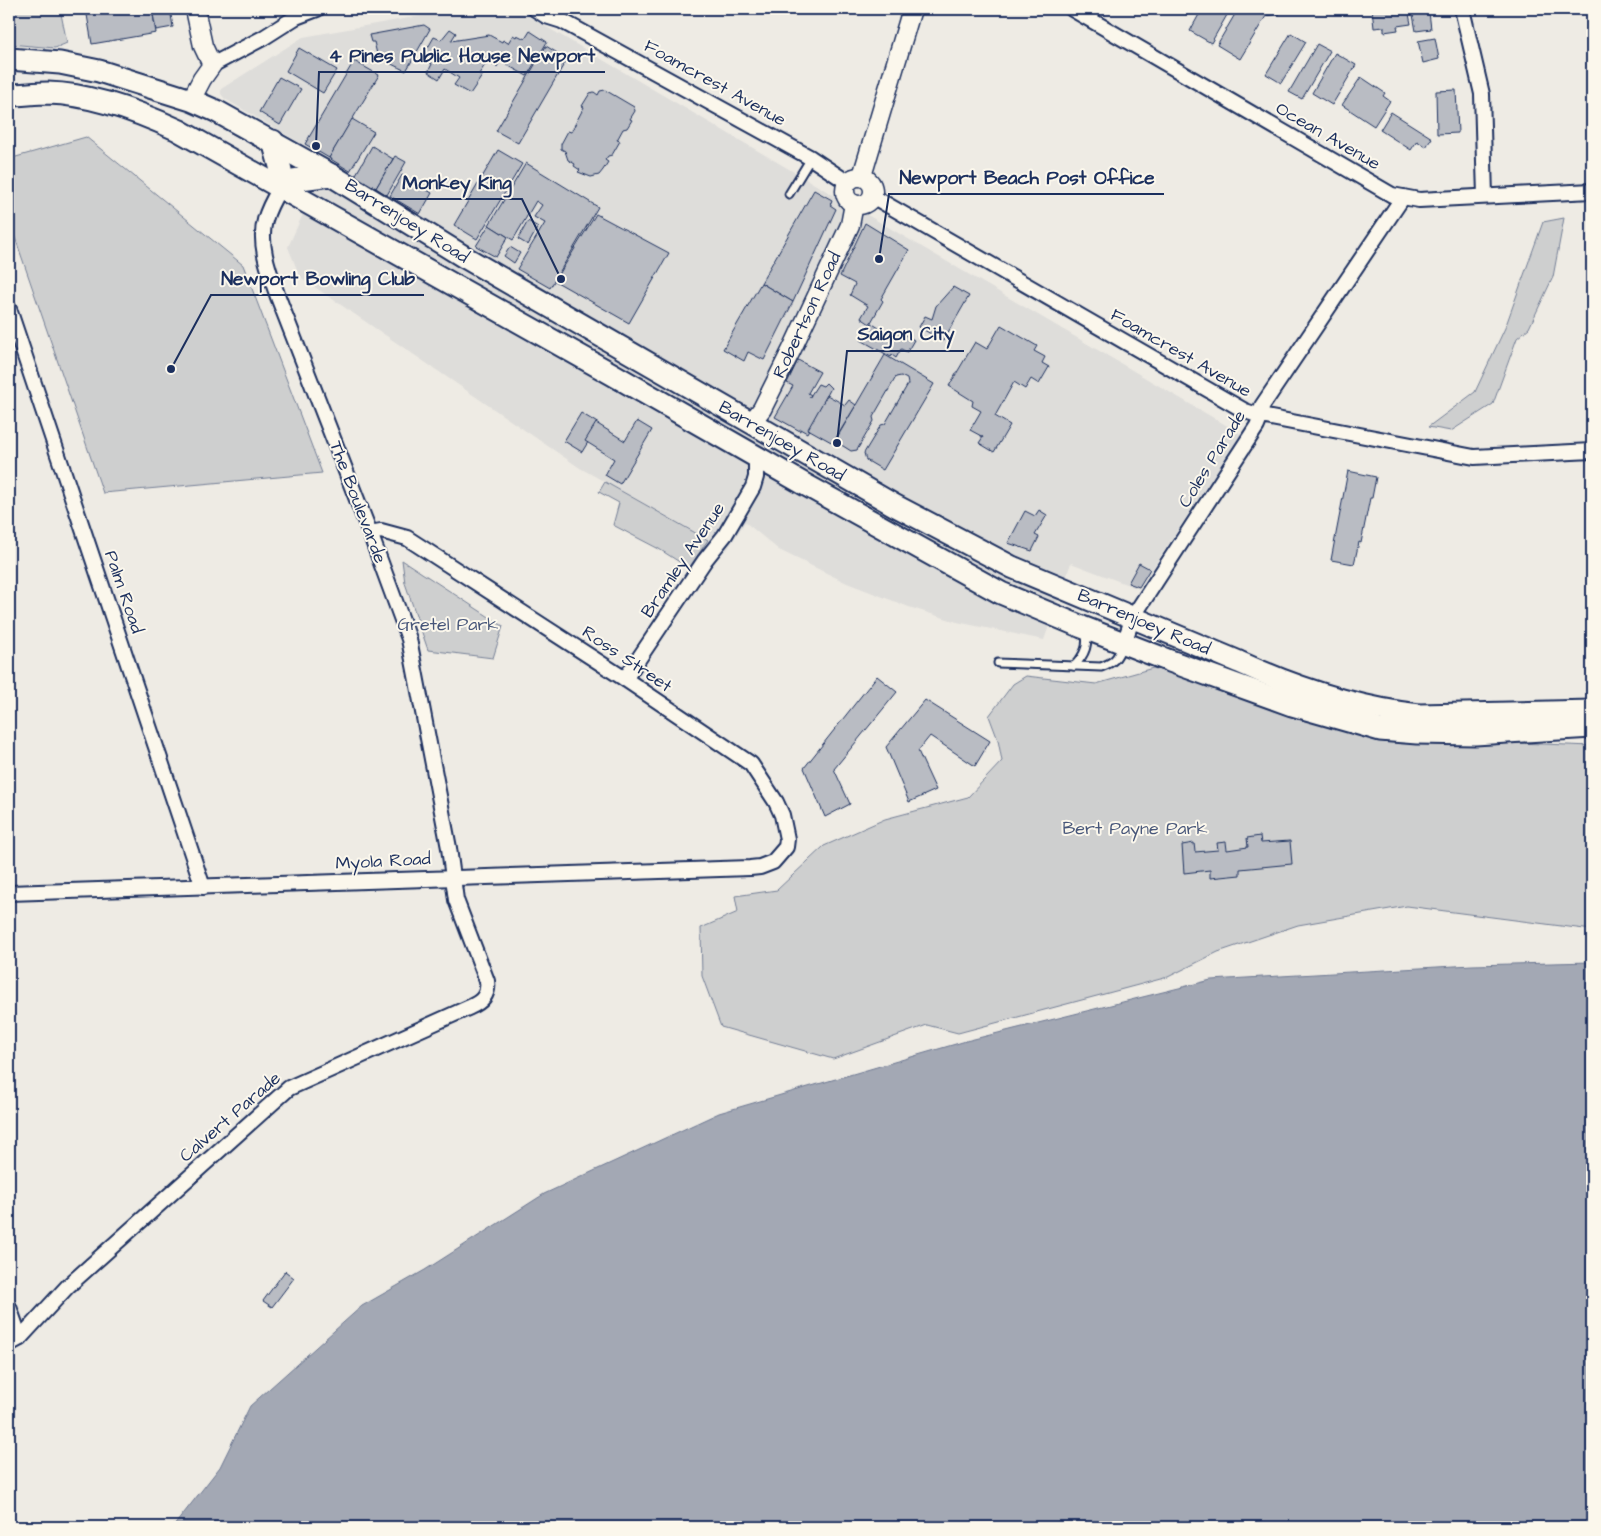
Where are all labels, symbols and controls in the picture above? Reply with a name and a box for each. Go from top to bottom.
street label: Foamcrest Avenue [639,34,791,133]
callout: 4 Pines Public House Newport [319,38,605,72]
text: 4 Pines Public House Newport [329,43,596,70]
street label: Ocean Avenue [1271,96,1385,176]
callout: Newport Beach Post Office [889,160,1164,194]
callout: Monkey King [392,165,522,199]
text: Newport Beach Post Office [899,165,1155,192]
text: Monkey King [402,170,512,198]
street label: Barrenjoey Road [340,173,474,270]
street label: Robertson Road [767,248,847,382]
callout: Newport Bowling Club [211,261,424,295]
text: Newport Bowling Club [221,266,415,294]
street label: Foamcrest Avenue [1106,302,1256,404]
callout: Saigon City [847,317,964,351]
text: Saigon City [857,321,955,349]
street label: Barrenjoey Road [714,395,850,488]
street label: Coles Parade [1172,405,1252,512]
street label: The Boulevarde [323,437,393,567]
street label: Bramley Avenue [635,497,732,623]
street label: Palm Road [98,547,150,637]
street label: Barrenjoey Road [1073,583,1214,662]
park label: Gretel Park [398,612,498,637]
street label: Ross Street [577,620,678,699]
park label: Bert Payne Park [1062,816,1208,842]
street label: Myola Road [335,846,431,877]
street label: Calvert Parade [174,1066,286,1168]

